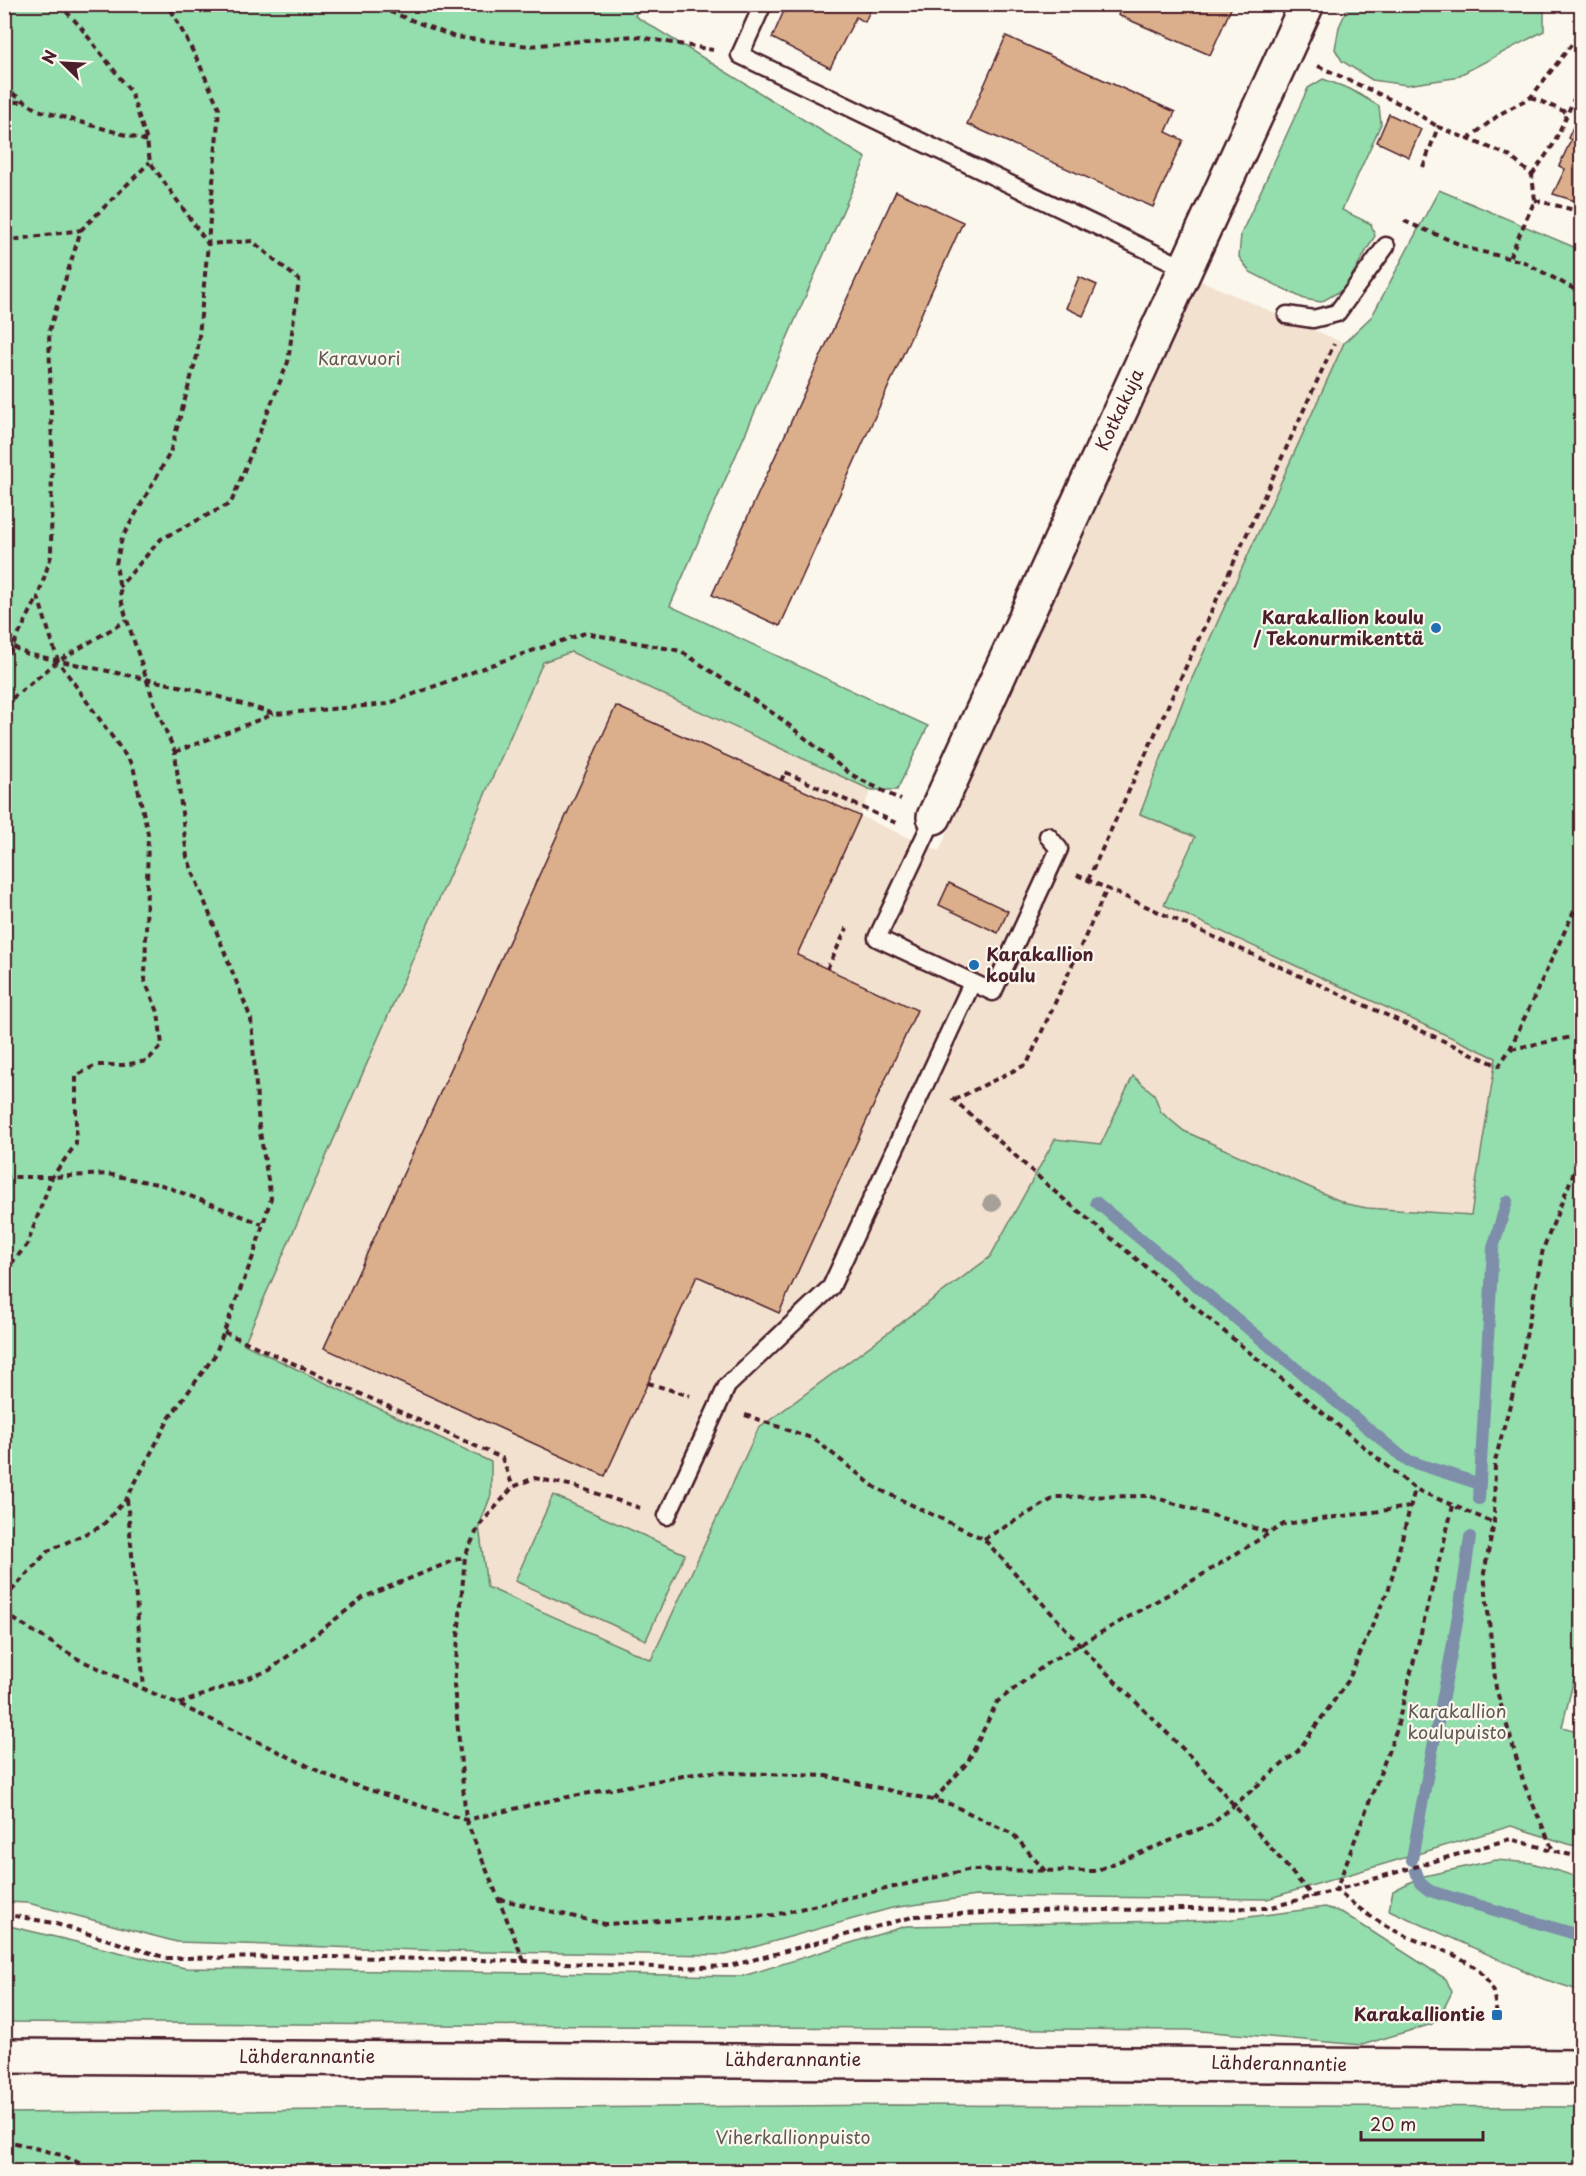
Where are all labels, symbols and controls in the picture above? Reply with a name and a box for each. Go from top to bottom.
north arrow [33,33,93,93]
text: N [35,46,62,67]
park label: Karavuori [317,344,401,371]
street label: Kotkakuja [1088,363,1150,455]
place label: Karakallion koulu / Tekonurmikenttä [1252,603,1424,651]
marker: Karakallion koulu / Tekonurmikenttä [1429,621,1443,635]
place label: Karakallion koulu [986,940,1094,988]
marker: Karakallion koulu [967,958,981,972]
park label: Karakallion koulupuisto [1407,1697,1507,1745]
place label: Karakalliontie [1354,2000,1485,2027]
marker: Karakalliontie [1490,2008,1504,2022]
street label: Lähderannantie [239,2042,375,2069]
street label: Lähderannantie [725,2045,861,2072]
street label: Lähderannantie [1211,2048,1347,2077]
scale bar [1361,2104,1482,2142]
text: 20 m [1370,2110,1416,2137]
park label: Viherkallionpuisto [715,2123,871,2150]

